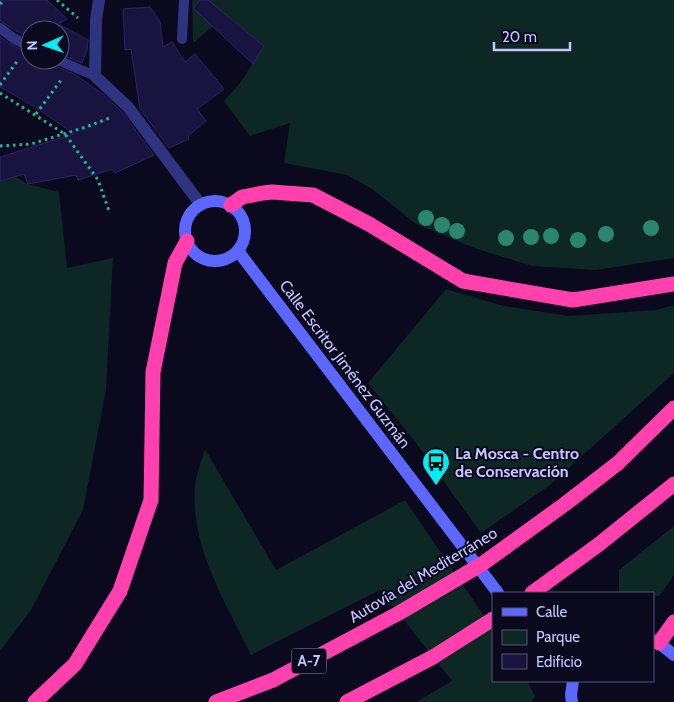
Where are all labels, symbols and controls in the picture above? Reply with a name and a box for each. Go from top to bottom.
north arrow [20,20,70,70]
scale bar [494,20,570,52]
text: 20 m [502,28,537,46]
text: N [23,40,41,51]
street label: Calle Escritor Jiménez Guzmán [276,276,415,452]
place label: La Mosca - Centro de Conservación [455,444,579,481]
bus stop icon: La Mosca - Centro de Conservación [421,447,451,486]
street label: Autovía del Mediterráneo [345,523,501,627]
legend [492,592,654,682]
text: Calle [536,603,567,621]
text: Parque [536,628,580,646]
road number: A-7 [292,648,326,674]
text: Edificio [536,653,582,671]

